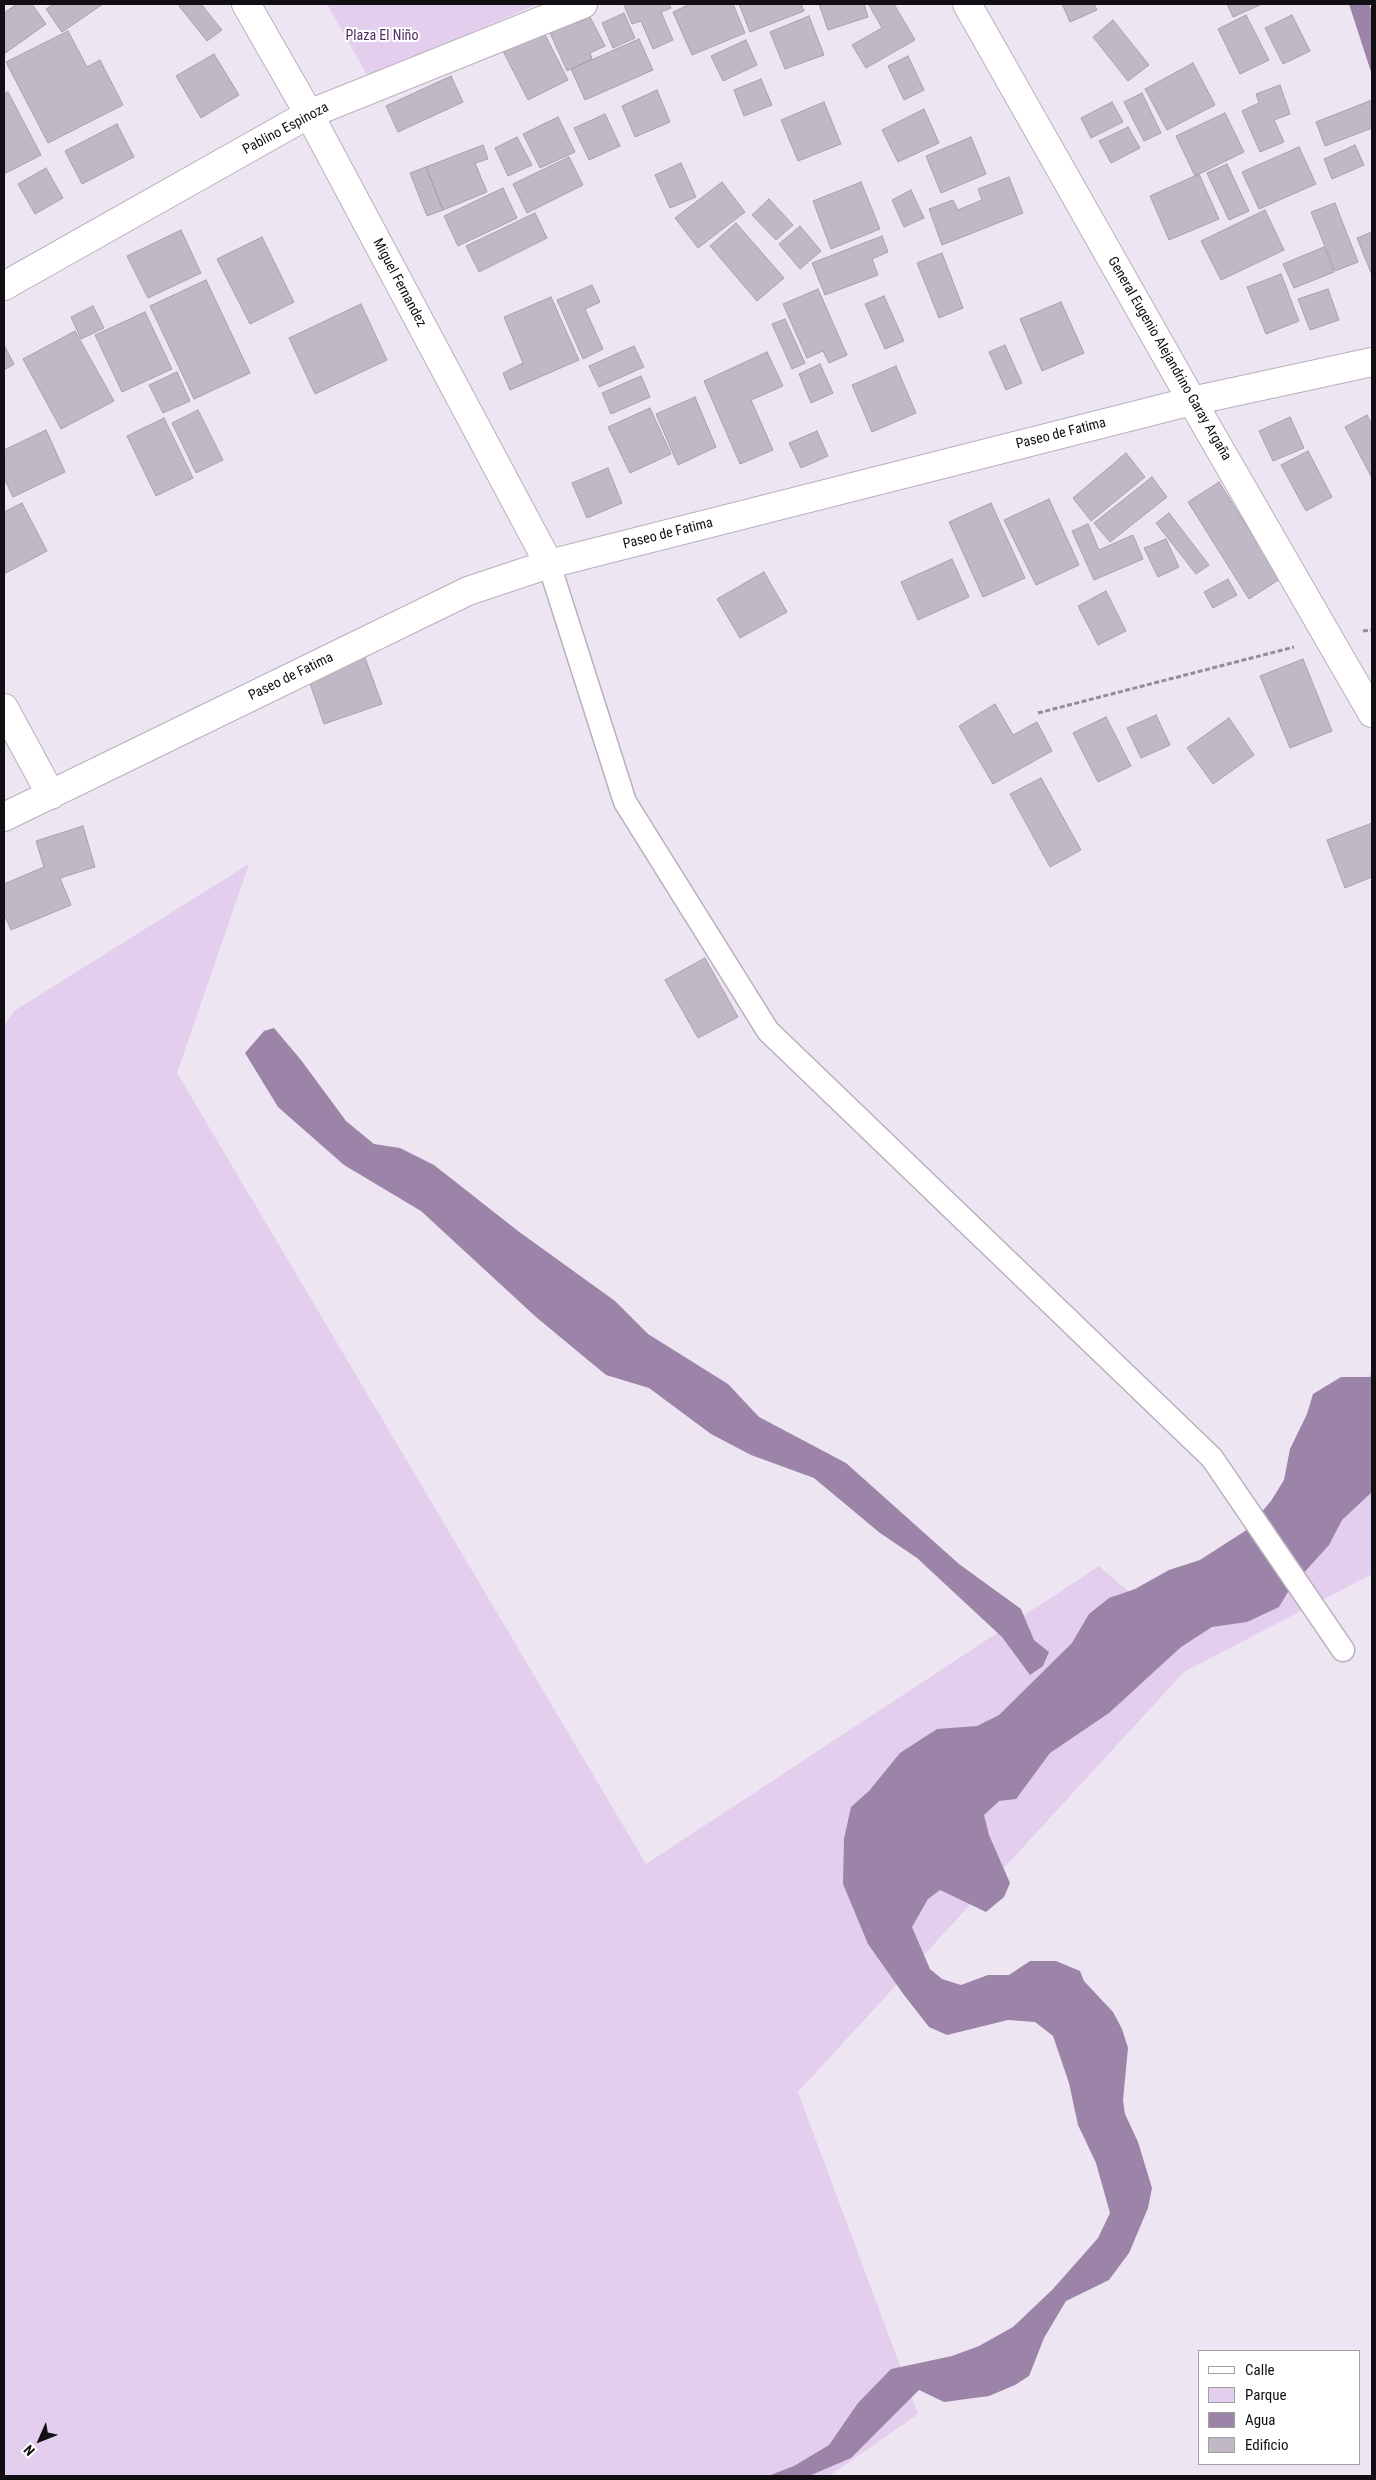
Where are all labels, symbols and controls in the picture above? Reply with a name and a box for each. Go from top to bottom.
park label: Plaza El Niño [346,28,418,44]
street label: Pablino Espinoza [240,99,332,159]
street label: Miguel Fernandez [369,236,429,330]
street label: General Eugenio Alejandrino Garay Argaña [1104,254,1234,464]
street label: Paseo de Fatima [1014,415,1108,453]
street label: Paseo de Fatima [621,515,715,553]
street label: Paseo de Fatima [246,649,336,705]
legend [1198,2350,1361,2465]
text: Calle [1245,2361,1275,2379]
text: Parque [1245,2386,1287,2404]
text: Agua [1245,2411,1275,2429]
north arrow [15,2415,65,2465]
text: Edificio [1245,2436,1288,2454]
text: N [20,2442,38,2459]

